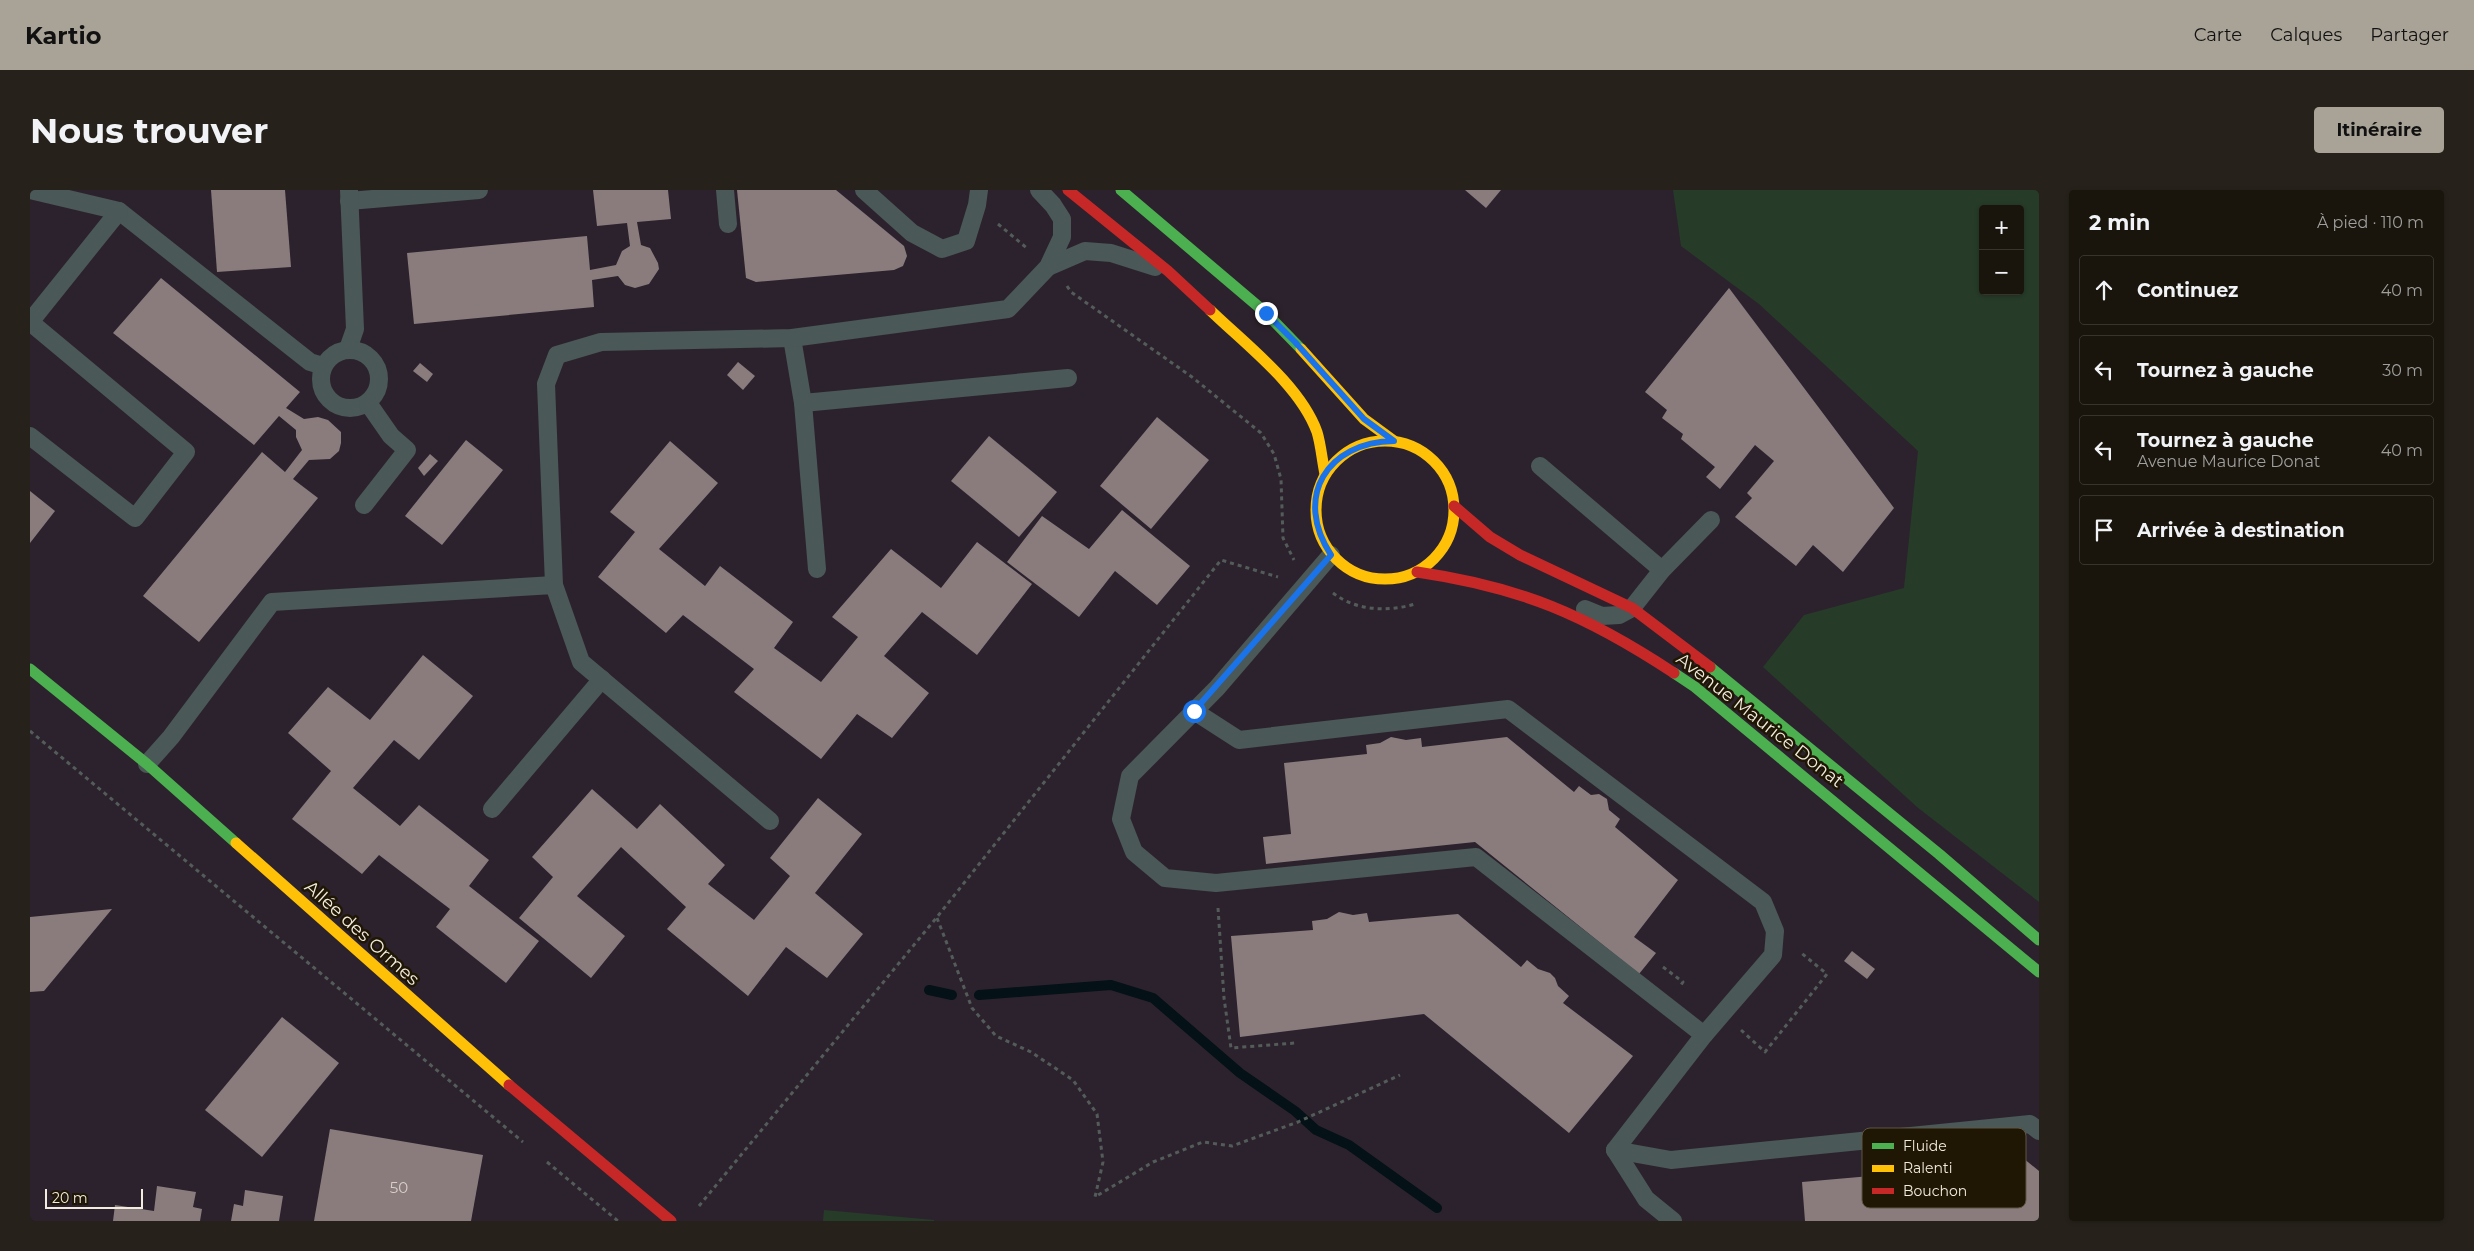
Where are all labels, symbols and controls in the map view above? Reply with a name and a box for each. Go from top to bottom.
text: Kartio [25,21,101,50]
text: Carte [2194,24,2242,46]
text: Calques [2270,24,2342,46]
text: Partager [2370,24,2449,46]
button: Itinéraire [2314,107,2444,153]
text: Nous trouver [30,109,268,152]
map controls [1979,205,2024,295]
button: + [1979,205,2024,250]
text: 2 min [2089,210,2150,235]
text: À pied · 110 m [2317,213,2424,232]
button: − [1979,250,2024,295]
icon: ahead [2090,276,2118,304]
text: Continuez [2137,279,2238,302]
text: 40 m [2381,281,2423,300]
route end [1255,302,1278,325]
icon: left [2090,356,2118,384]
text: Tournez à gauche [2137,359,2314,382]
text: 30 m [2382,361,2423,380]
text: Tournez à gauche [2137,429,2314,452]
icon: left [2090,436,2118,464]
text: 40 m [2381,441,2423,460]
text: Avenue Maurice Donat [2137,452,2320,471]
icon: arrive [2090,516,2118,544]
text: Arrivée à destination [2137,519,2345,542]
street label: Avenue Maurice Donat [1672,648,1848,792]
route start [1183,700,1206,723]
street label: Allée des Ormes [300,876,424,990]
legend [1862,1128,2026,1208]
text: Fluide [1903,1137,1947,1155]
text: Ralenti [1903,1159,1952,1177]
house number: 50 [390,1178,408,1197]
text: Bouchon [1903,1182,1967,1200]
scale bar [45,1186,142,1209]
text: 20 m [52,1189,88,1207]

